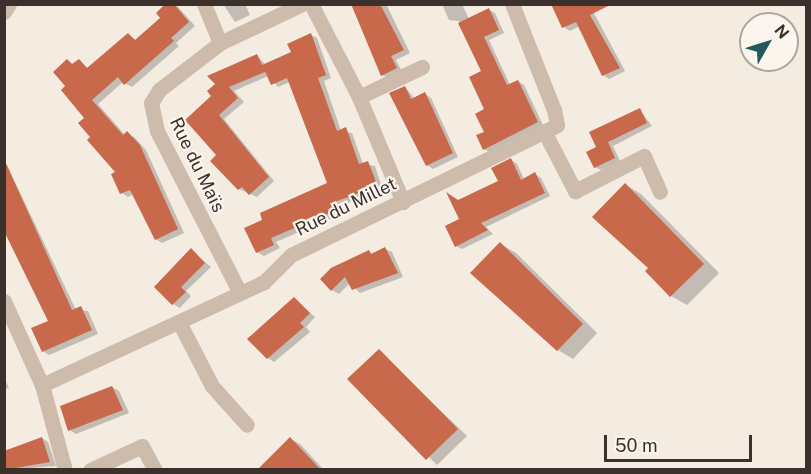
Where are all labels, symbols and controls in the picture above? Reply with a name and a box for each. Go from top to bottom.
north arrow [739,12,799,72]
text: N [770,21,793,42]
street label: Rue du Maïs [165,114,229,216]
street label: Rue du Millet [292,173,400,241]
scale bar [607,423,756,461]
text: 50 m [615,435,658,456]

